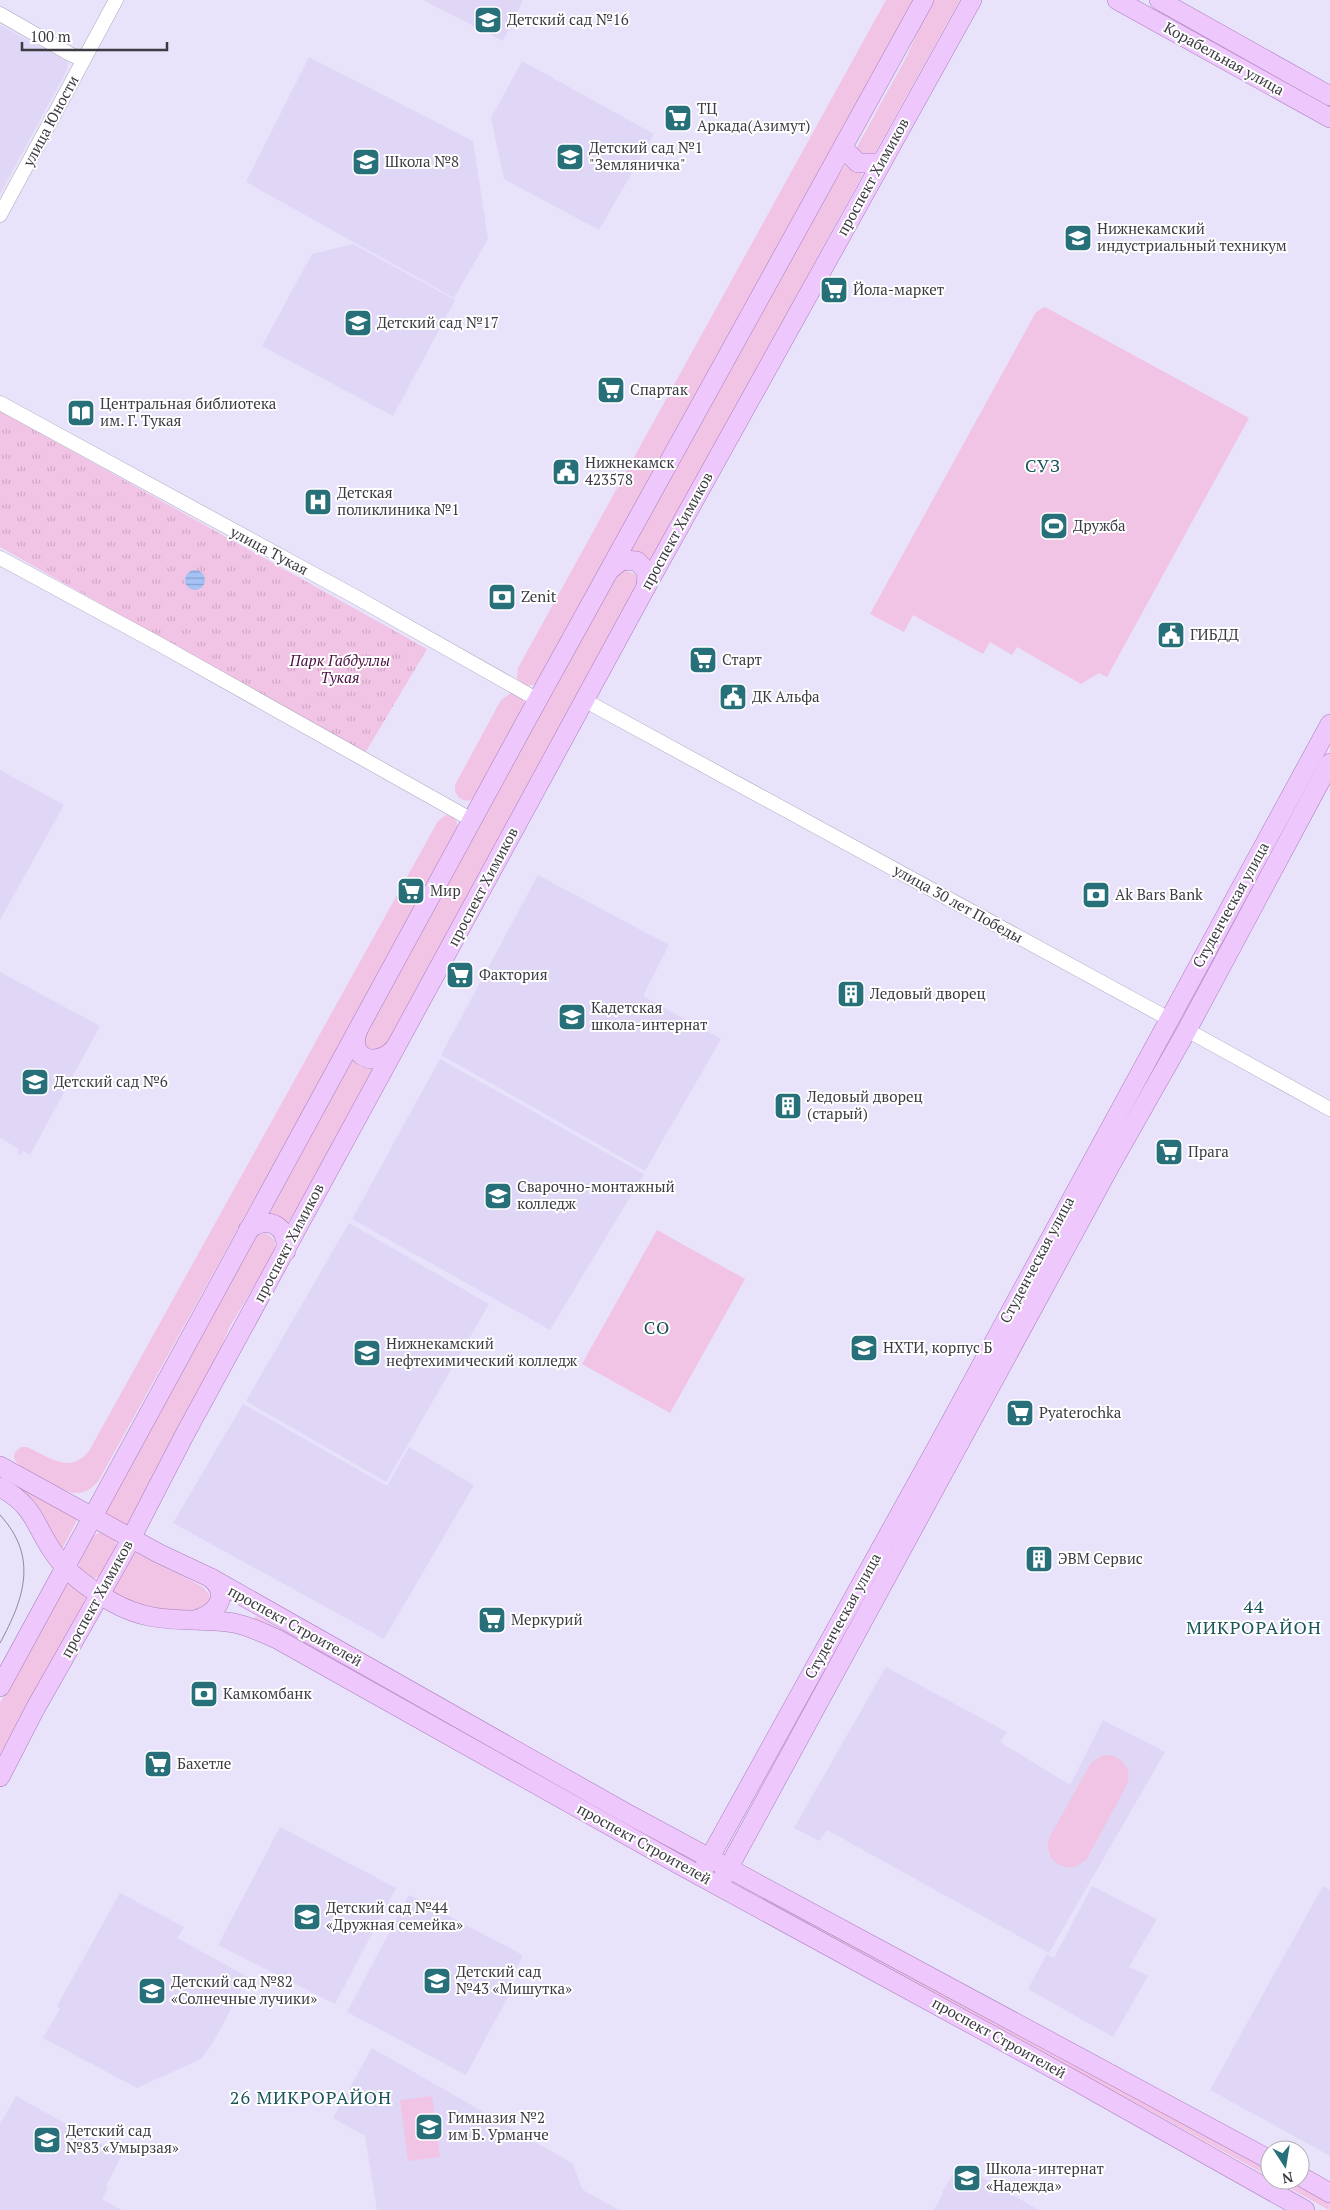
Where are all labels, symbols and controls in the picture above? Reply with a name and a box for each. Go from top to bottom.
school or university icon: Детский сад №16 [473,5,503,35]
place label: Детский сад №16 [507,9,629,29]
street label: Корабельная улица [1161,17,1288,100]
scale bar [22,20,168,52]
text: 100 m [30,26,71,46]
street label: улица Юности [17,72,83,170]
place label: ТЦ Аркада(Азимут) [697,98,810,135]
supermarket icon: ТЦ Аркада(Азимут) [663,103,693,133]
street label: проспект Химиков [831,114,913,239]
place label: Детский сад №1 "Земляничка" [589,137,703,174]
school or university icon: Детский сад №1 "Земляничка" [555,142,585,172]
school or university icon: Школа №8 [351,147,381,177]
place label: Школа №8 [385,151,459,171]
place label: Нижнекамский индустриальный техникум [1097,218,1287,255]
school or university icon: Нижнекамский индустриальный техникум [1063,223,1093,253]
supermarket icon: Йола-маркет [819,275,849,305]
place label: Йола-маркет [853,279,945,299]
school or university icon: Детский сад №17 [343,308,373,338]
place label: Детский сад №17 [377,312,499,332]
supermarket icon: Спартак [596,375,626,405]
place label: Спартак [630,379,689,399]
place label: Центральная библиотека им. Г. Тукая [100,393,277,430]
library icon: Центральная библиотека им. Г. Тукая [66,398,96,428]
place label: Нижнекамск 423578 [585,452,675,489]
district label: СУЗ [1025,453,1061,477]
public building icon: Нижнекамск 423578 [551,457,581,487]
street label: проспект Химиков [635,468,717,593]
place label: Детская поликлиника №1 [337,482,459,519]
hospital icon: Детская поликлиника №1 [303,487,333,517]
sports icon: Дружба [1039,511,1069,541]
place label: Дружба [1073,515,1126,535]
street label: улица Тукая [226,521,312,579]
bank icon: Zenit [487,582,517,612]
place label: Zenit [521,586,557,606]
public building icon: ГИБДД [1156,620,1186,650]
place label: ГИБДД [1190,624,1239,644]
supermarket icon: Старт [688,645,718,675]
place label: Старт [722,649,762,669]
park label: Парк Габдуллы Тукая [289,650,390,687]
public building icon: ДК Альфа [718,682,748,712]
place label: ДК Альфа [752,686,820,706]
street label: проспект Химиков [442,824,522,949]
street label: Студенческая улица [1187,838,1273,971]
street label: улица 30 лет Победы [889,859,1027,947]
supermarket icon: Мир [396,876,426,906]
place label: Мир [430,880,461,900]
bank icon: Ak Bars Bank [1081,880,1111,910]
place label: Ak Bars Bank [1115,884,1203,904]
supermarket icon: Фактория [445,960,475,990]
place label: Фактория [479,964,548,984]
building icon: Ледовый дворец [836,979,866,1009]
place label: Ледовый дворец [869,983,986,1003]
place label: Кадетская школа-интернат [591,997,708,1034]
school or university icon: Кадетская школа-интернат [557,1002,587,1032]
school or university icon: Детский сад №6 [20,1067,50,1097]
place label: Детский сад №6 [54,1071,168,1091]
place label: Ледовый дворец (старый) [806,1086,923,1123]
building icon: Ледовый дворец (старый) [773,1091,803,1121]
supermarket icon: Прага [1154,1137,1184,1167]
place label: Прага [1188,1141,1229,1161]
place label: Сварочно-монтажный колледж [517,1176,675,1213]
street label: проспект Химиков [248,1180,328,1305]
school or university icon: Сварочно-монтажный колледж [483,1181,513,1211]
street label: Студенческая улица [994,1192,1078,1326]
district label: СО [644,1315,670,1339]
place label: Нижнекамский нефтехимический колледж [386,1333,577,1370]
school or university icon: НХТИ, корпус Б [849,1333,879,1363]
place label: НХТИ, корпус Б [883,1337,993,1357]
school or university icon: Нижнекамский нефтехимический колледж [352,1338,382,1368]
supermarket icon: Pyaterochka [1005,1398,1035,1428]
place label: Pyaterochka [1039,1402,1122,1422]
street label: проспект Химиков [55,1536,137,1661]
building icon: ЭВМ Сервис [1024,1544,1054,1574]
place label: ЭВМ Сервис [1058,1548,1143,1568]
street label: Студенческая улица [799,1549,885,1682]
street label: проспект Строителей [225,1580,366,1670]
district label: 44 МИКРОРАЙОН [1186,1594,1322,1639]
supermarket icon: Меркурий [477,1605,507,1635]
place label: Меркурий [511,1609,583,1629]
bank icon: Камкомбанк [189,1679,219,1709]
place label: Камкомбанк [223,1683,312,1703]
supermarket icon: Бахетле [143,1749,173,1779]
place label: Бахетле [177,1753,231,1773]
street label: проспект Строителей [574,1798,715,1888]
place label: Детский сад №44 «Дружная семейка» [326,1897,463,1934]
school or university icon: Детский сад №44 «Дружная семейка» [292,1902,322,1932]
place label: Детский сад №43 «Мишутка» [456,1961,572,1998]
school or university icon: Детский сад №43 «Мишутка» [422,1966,452,1996]
place label: Детский сад №82 «Солнечные лучики» [171,1971,317,2008]
school or university icon: Детский сад №82 «Солнечные лучики» [137,1976,167,2006]
street label: проспект Строителей [929,1992,1070,2082]
district label: 26 МИКРОРАЙОН [230,2085,392,2109]
place label: Гимназия №2 им Б. Урманче [448,2107,549,2144]
school or university icon: Гимназия №2 им Б. Урманче [414,2112,444,2142]
place label: Детский сад №83 «Умырзая» [66,2120,179,2157]
school or university icon: Детский сад №83 «Умырзая» [32,2125,62,2155]
north arrow [1260,2140,1310,2190]
place label: Школа-интернат «Надежда» [986,2158,1104,2195]
school or university icon: Школа-интернат «Надежда» [952,2163,982,2193]
text: N [1280,2168,1295,2189]

